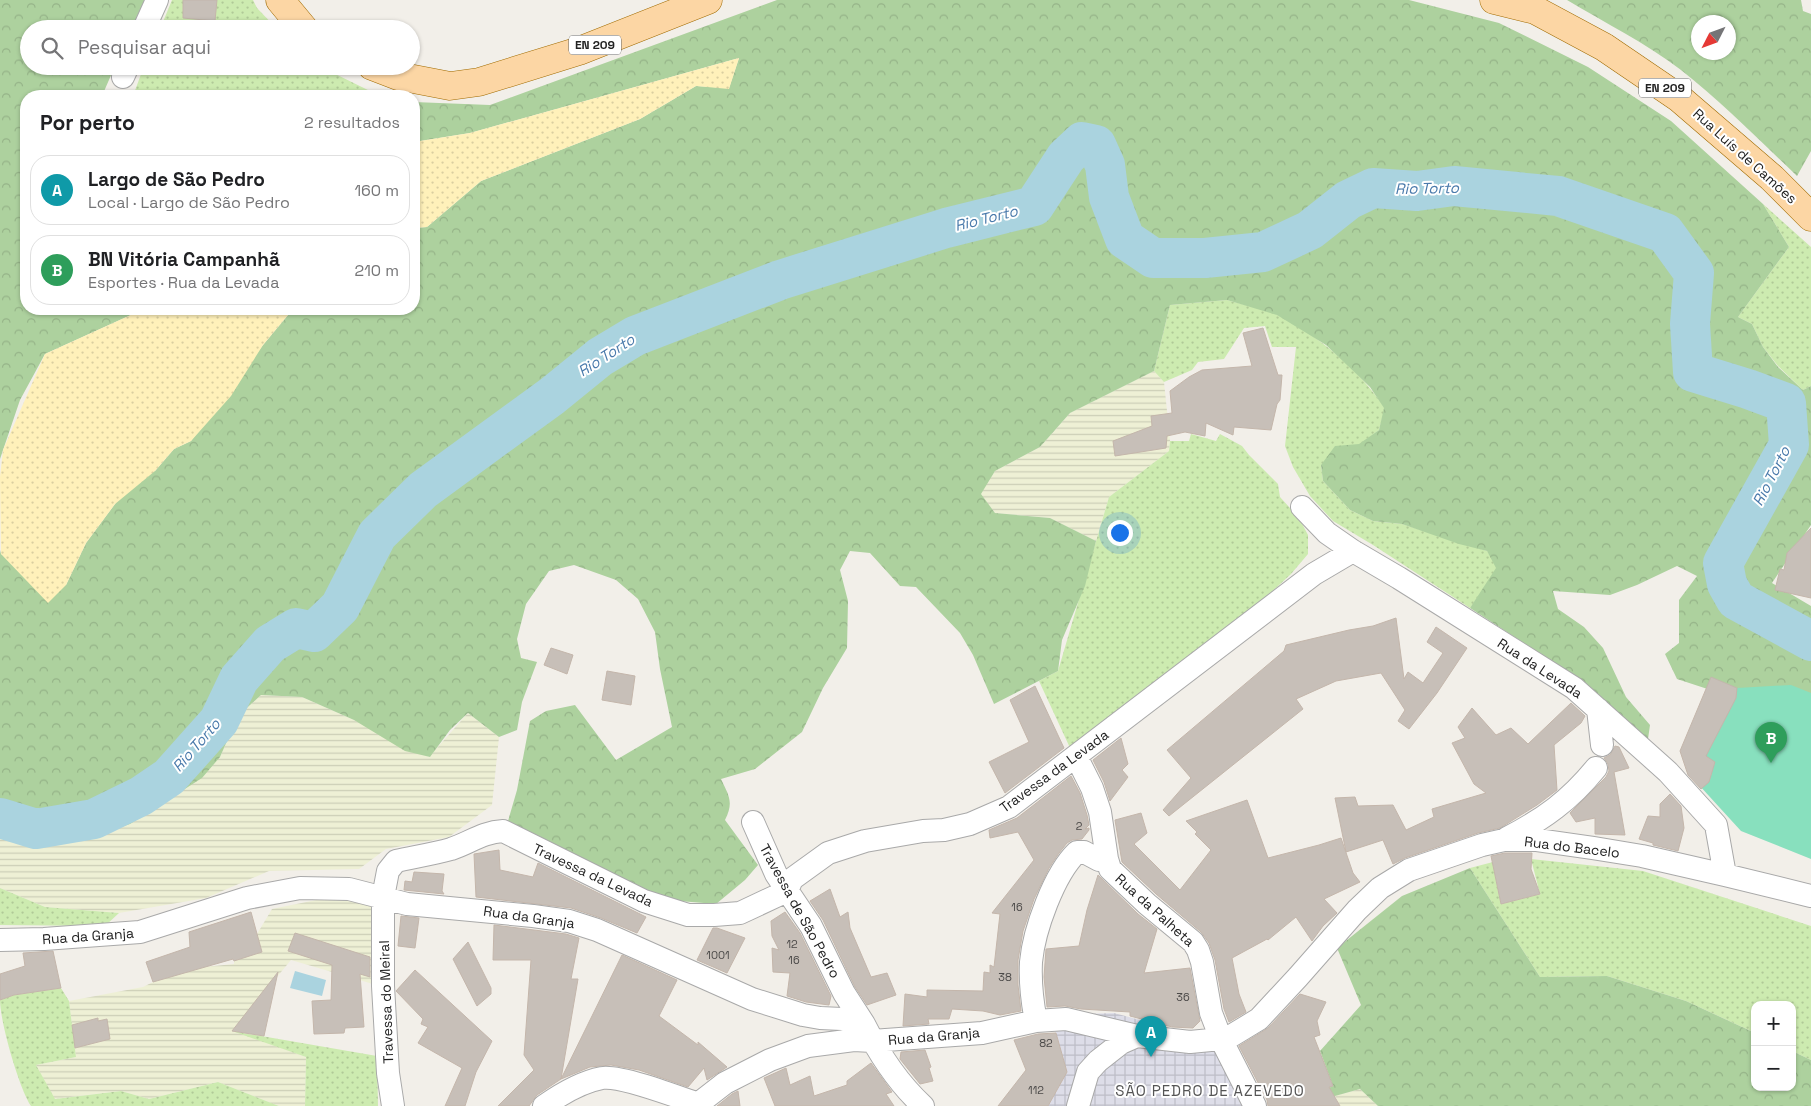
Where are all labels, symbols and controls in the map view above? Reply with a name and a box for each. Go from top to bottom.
north arrow [1691,15,1736,60]
search box [20,20,420,75]
icon: search [38,34,66,62]
text: Pesquisar aqui [78,35,211,60]
road number: EN 209 [569,36,621,54]
road number: EN 209 [1639,78,1691,98]
street label: Rua Luís de Camões [1689,105,1801,207]
text: Por perto [40,109,135,136]
text: 2 resultados [304,112,400,133]
text: Largo de São Pedro [88,167,265,192]
water label: Rio Torto [1395,178,1460,198]
text: A [52,180,62,201]
text: 160 m [354,180,399,201]
text: Local · Largo de São Pedro [88,192,290,213]
water label: Rio Torto [953,201,1020,235]
text: BN Vitória Campanhã [88,247,280,272]
text: B [52,260,62,281]
text: 210 m [355,260,399,281]
text: Esportes · Rua da Levada [88,272,279,293]
water label: Rio Torto [574,329,639,380]
water label: Rio Torto [1748,443,1794,509]
your location [1107,520,1133,546]
street label: Rua da Levada [1494,634,1586,702]
water label: Rio Torto [168,714,225,775]
pin: B [1755,722,1787,763]
street label: Travessa da Levada [996,725,1112,817]
house number: 2 [1076,819,1083,833]
street label: Rua do Bacelo [1523,832,1621,862]
street label: Travessa da Levada [530,839,656,911]
street label: Travessa de São Pedro [756,841,844,981]
street label: Rua da Palheta [1112,870,1198,950]
house number: 16 [1011,900,1023,914]
street label: Rua da Granja [482,902,576,932]
street label: Rua da Granja [41,924,135,948]
house number: 12 [786,937,798,951]
street label: Travessa do Meiral [375,940,397,1064]
house number: 1001 [706,948,730,962]
house number: 16 [788,953,800,967]
house number: 38 [998,970,1012,984]
house number: 36 [1176,990,1190,1004]
map controls [1751,1001,1796,1091]
button: + [1751,1001,1796,1046]
pin: A [1135,1016,1167,1057]
street label: Rua da Granja [887,1023,981,1049]
house number: 82 [1039,1036,1053,1050]
button: − [1751,1046,1796,1091]
district label: SÃO PEDRO DE AZEVEDO [1115,1081,1305,1100]
house number: 112 [1028,1083,1044,1097]

